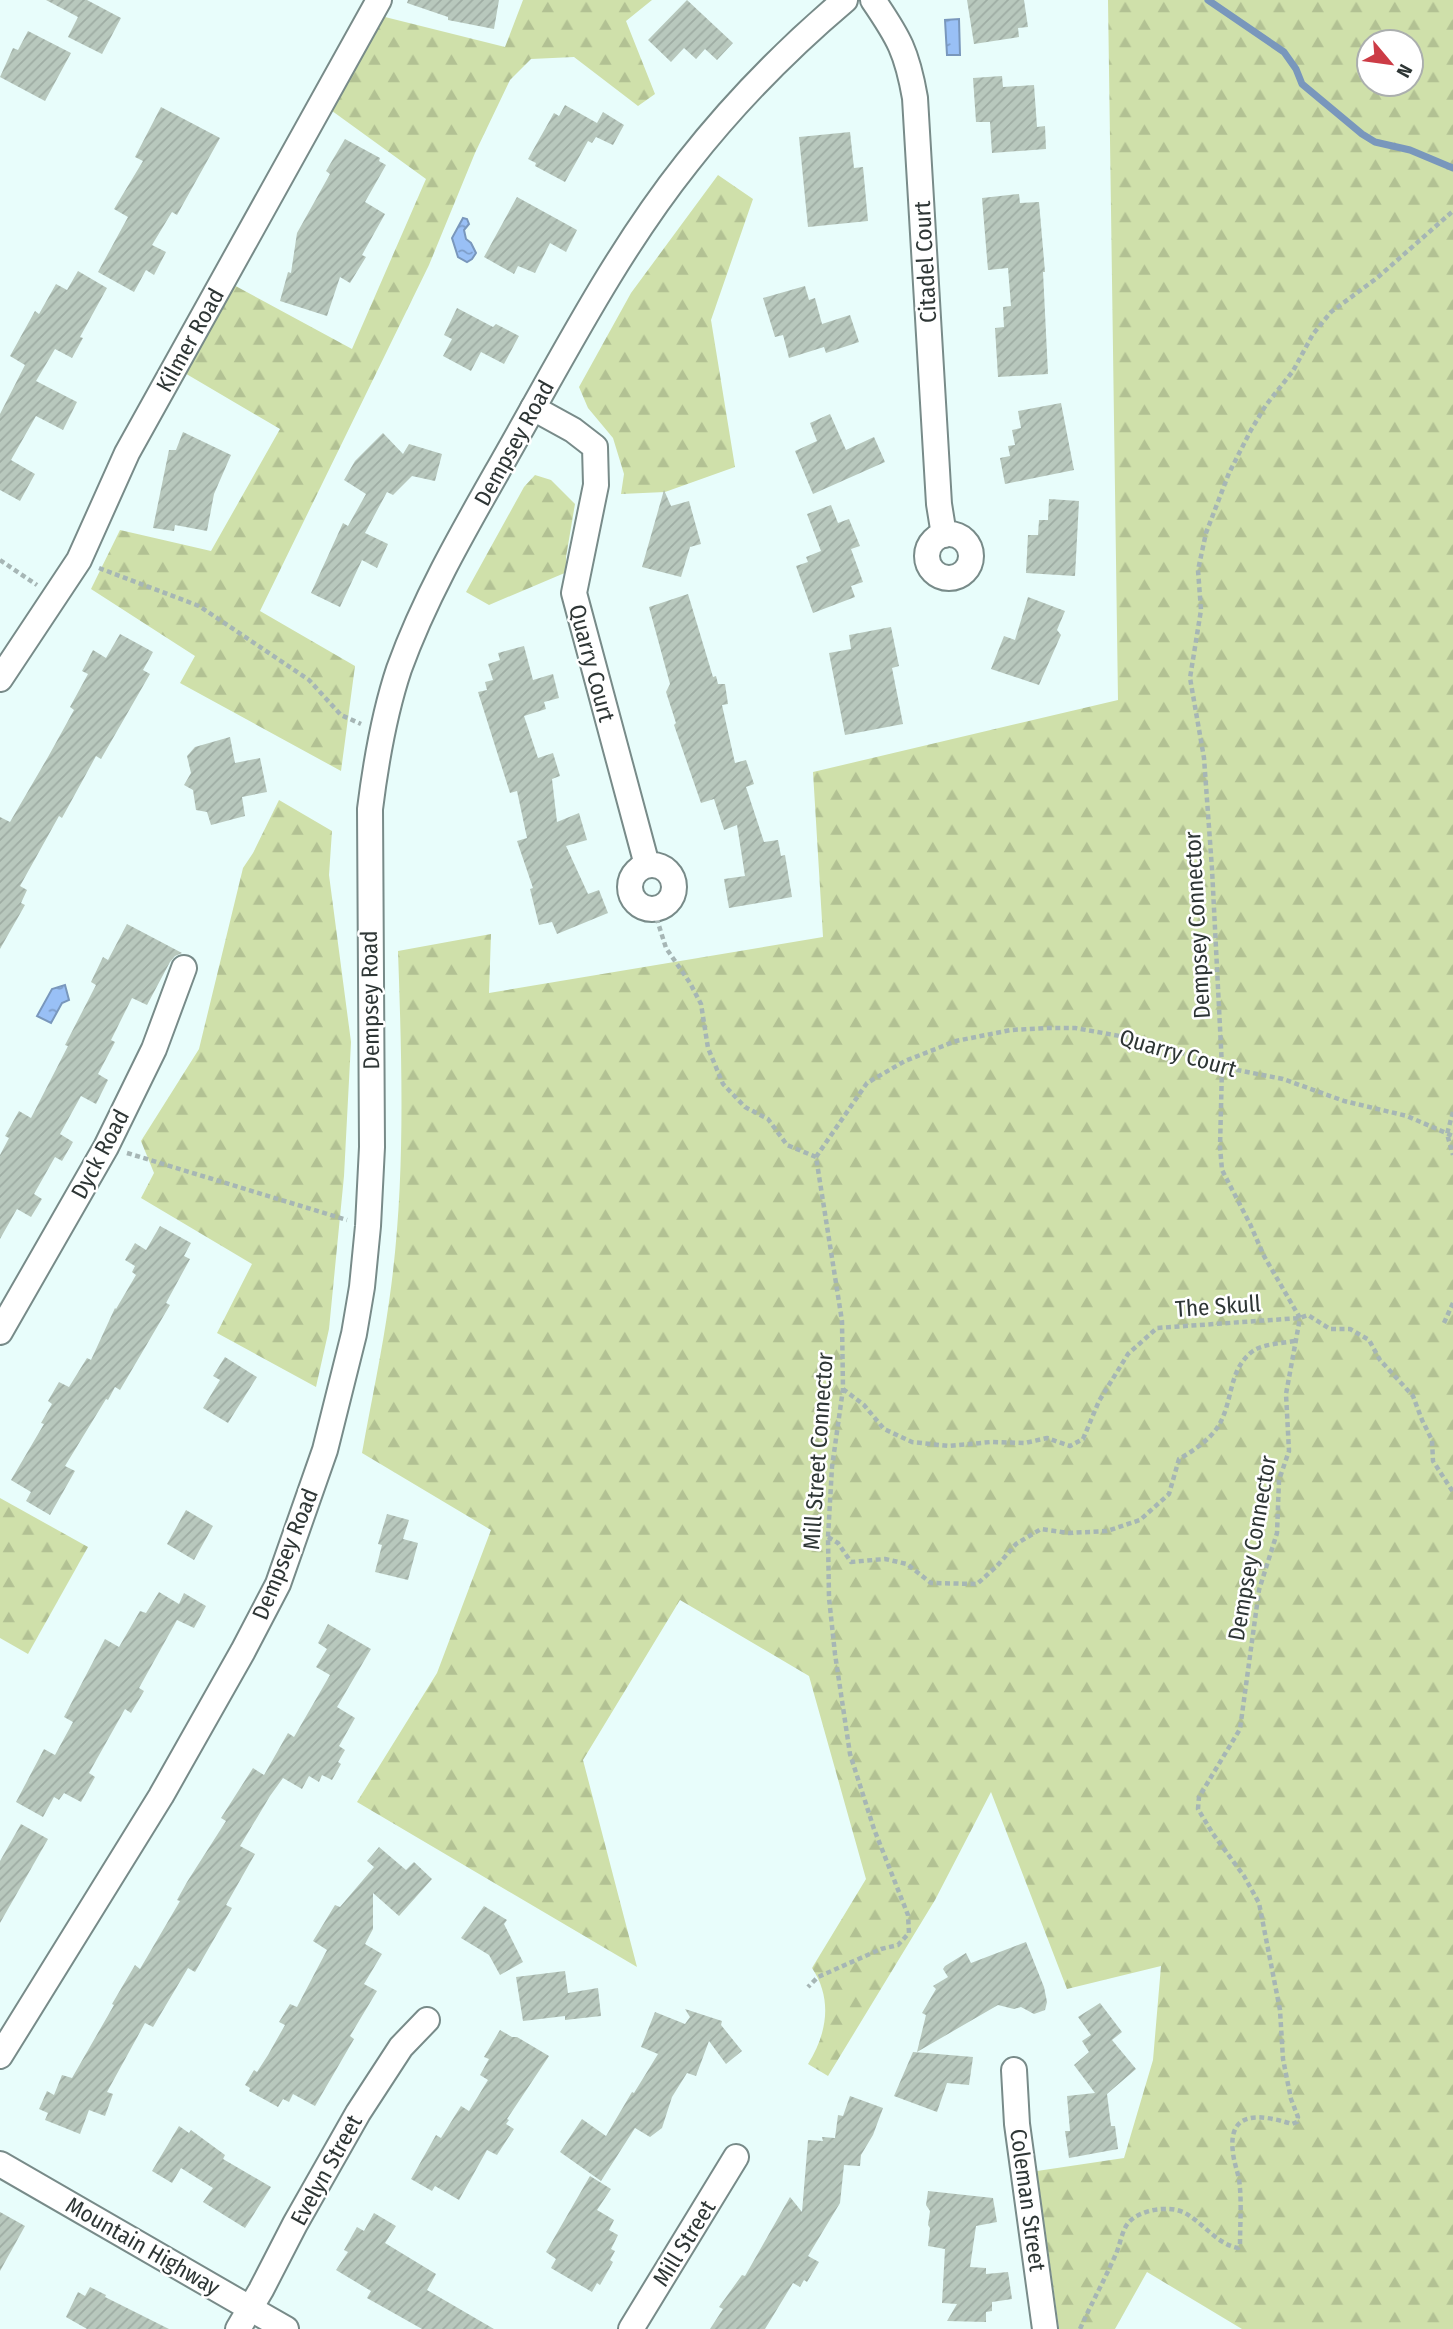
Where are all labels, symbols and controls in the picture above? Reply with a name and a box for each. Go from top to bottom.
north arrow [1355,28,1425,98]
text: N [1392,60,1417,82]
street label: Citadel Court [908,200,942,324]
street label: Kilmer Road [150,283,230,397]
street label: Dempsey Road [468,375,560,511]
street label: Quarry Court [563,601,621,725]
street label: Dempsey Connector [1178,831,1216,1019]
street label: Dempsey Road [355,930,385,1070]
street label: Quarry Court [1116,1023,1240,1083]
street label: Dyck Road [65,1105,135,1203]
street label: The Skull [1174,1289,1262,1323]
street label: Mill Street Connector [797,1351,839,1551]
street label: Dempsey Connector [1222,1453,1282,1643]
street label: Dempsey Road [246,1484,324,1624]
street label: Evelyn Street [284,2109,368,2230]
street label: Coleman Street [1004,2127,1052,2274]
street label: Mountain Highway [61,2191,226,2302]
street label: Mill Street [647,2194,722,2291]

